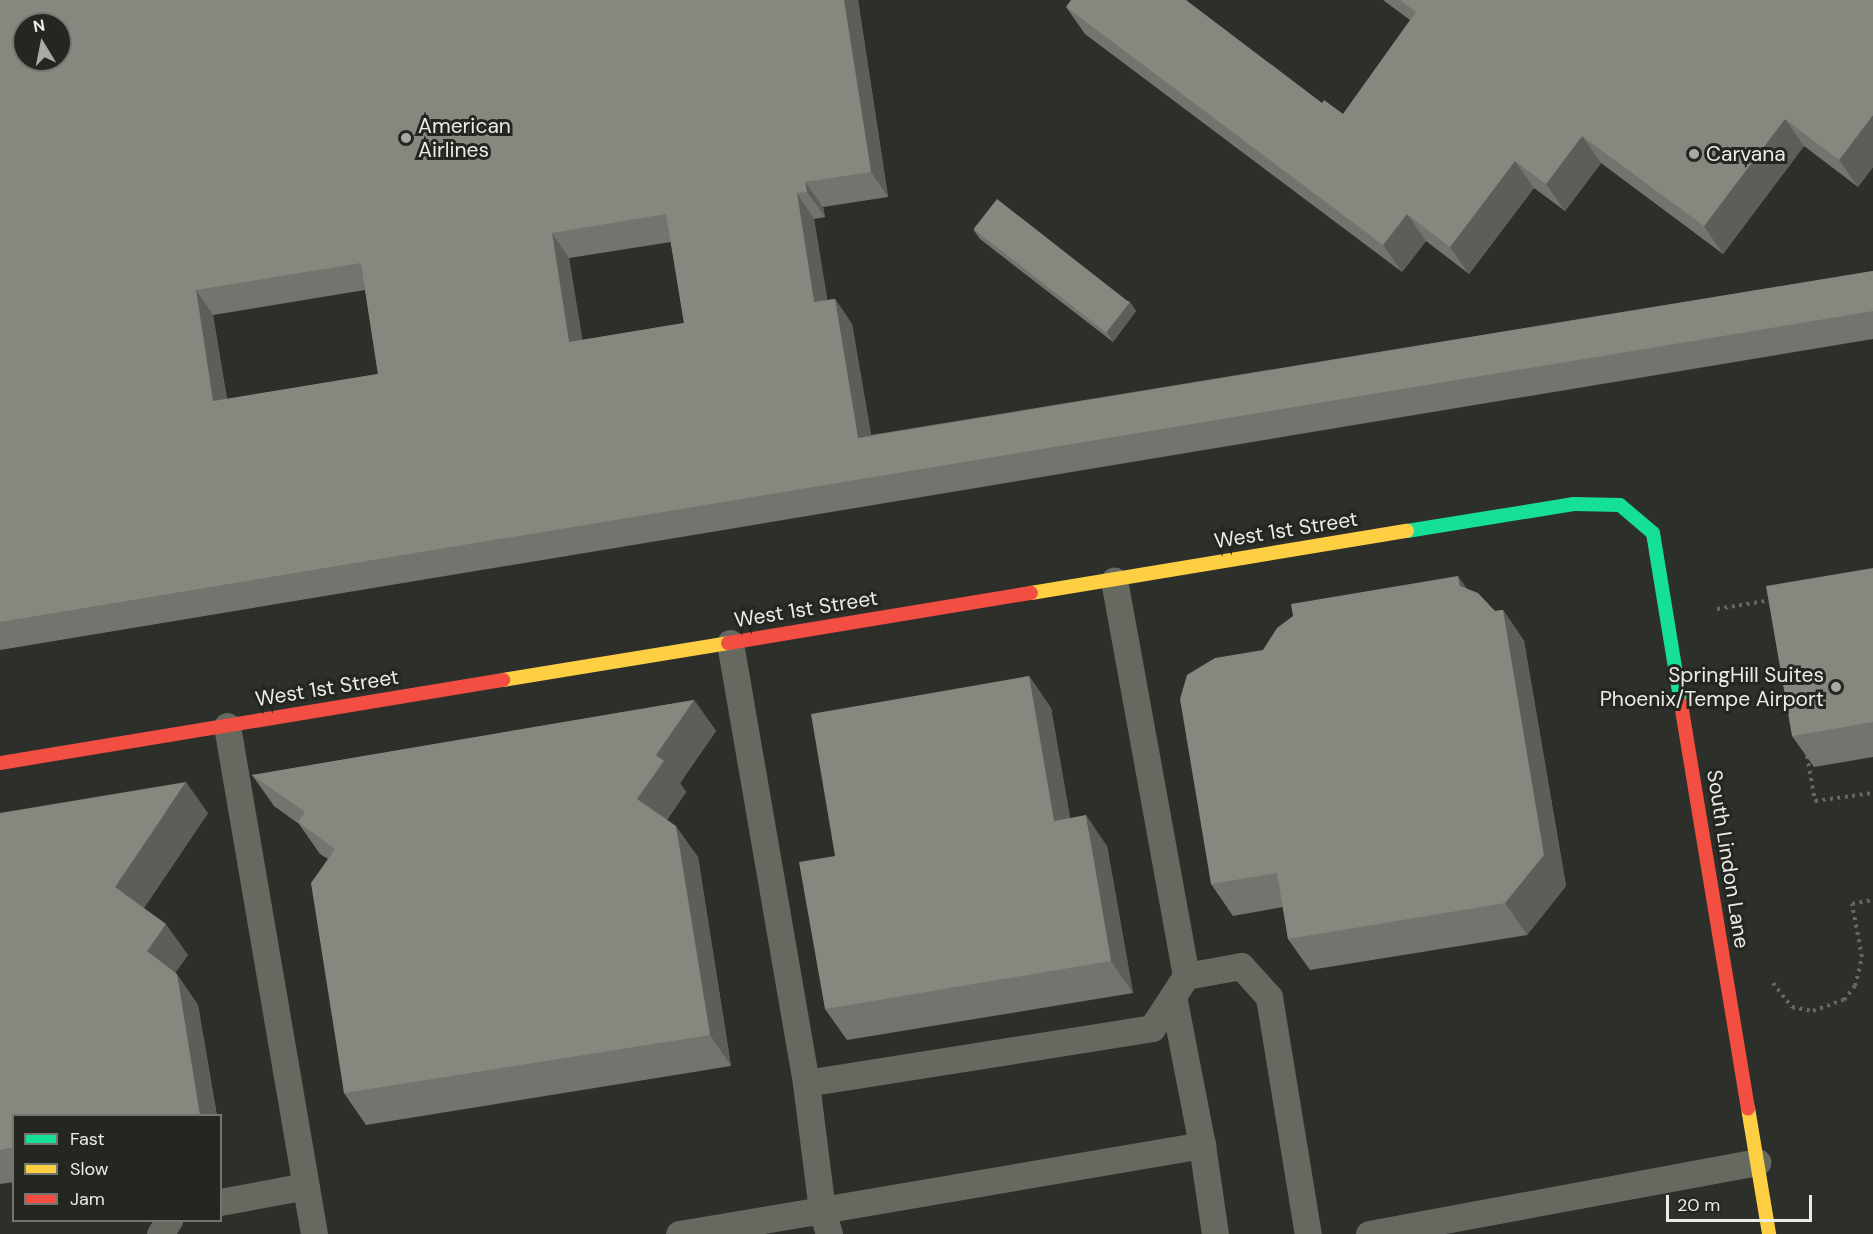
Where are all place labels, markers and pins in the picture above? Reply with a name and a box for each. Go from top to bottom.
place label: American Airlines [418,113,511,163]
marker: American Airlines [399,131,413,145]
place label: Carvana [1706,141,1786,167]
marker: Carvana [1687,147,1701,161]
place label: SpringHill Suites Phoenix/Tempe Airport [1600,662,1824,712]
marker: SpringHill Suites Phoenix/Tempe Airport [1829,680,1843,694]

